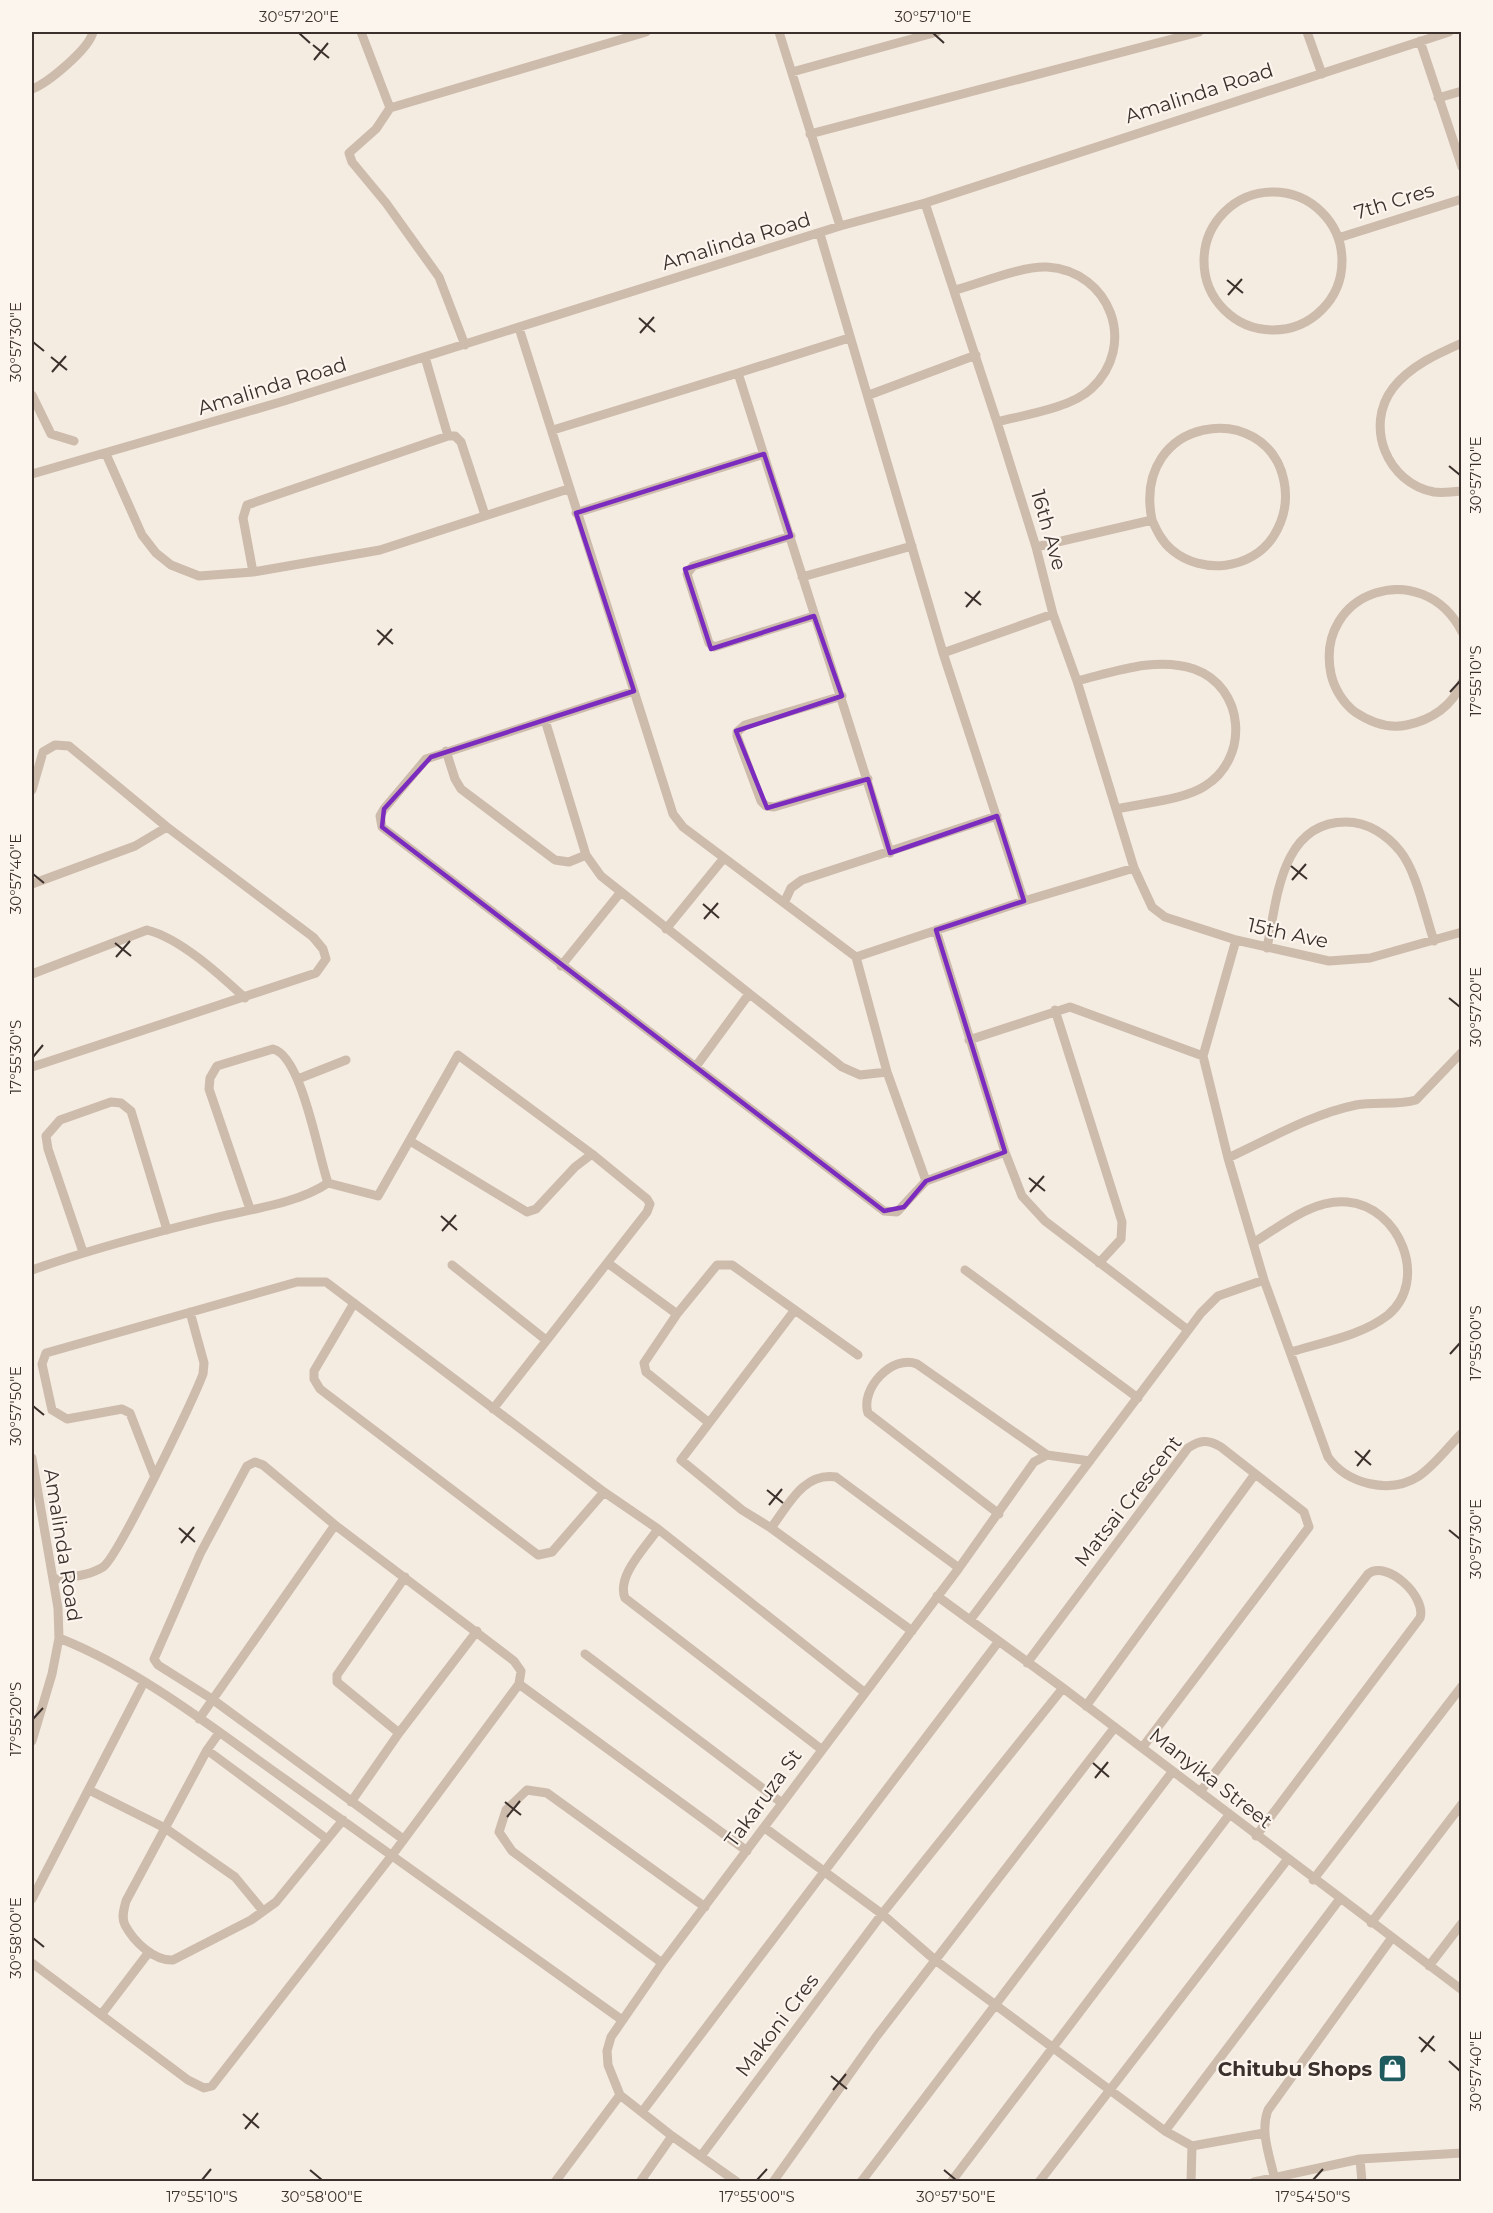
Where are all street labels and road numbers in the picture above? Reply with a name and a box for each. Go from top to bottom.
street label: Amalinda Road [1122,58,1276,128]
street label: 7th Cres [1351,177,1437,224]
street label: Amalinda Road [659,207,813,275]
street label: Amalinda Road [195,352,349,420]
street label: 16th Ave [1026,487,1072,573]
street label: 15th Ave [1245,913,1331,953]
street label: Matsai Crescent [1069,1431,1187,1571]
street label: Amalinda Road [39,1467,87,1623]
street label: Manyika Street [1145,1723,1277,1833]
street label: Takaruza St [719,1744,807,1852]
street label: Makoni Cres [730,1969,824,2081]

